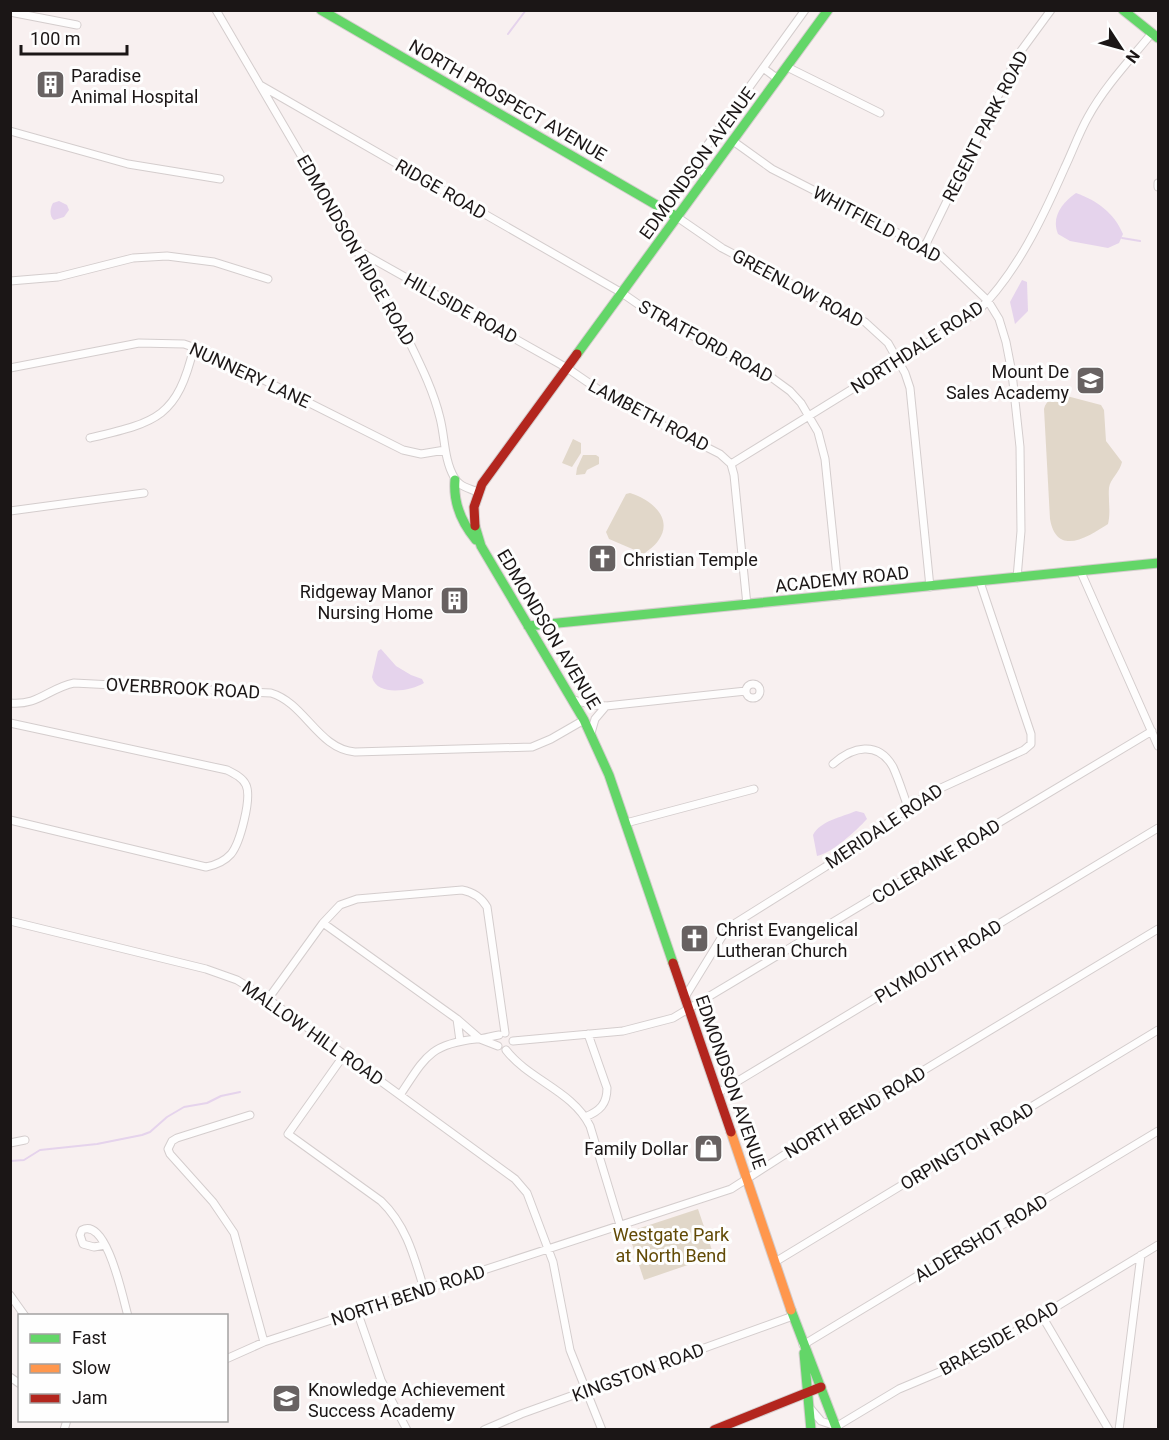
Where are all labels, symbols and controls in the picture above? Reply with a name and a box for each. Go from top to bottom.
scale bar [21,18,128,56]
north arrow [1091,18,1151,78]
text: 100 m [30,28,81,49]
street label: NORTH PROSPECT AVENUE [406,35,610,165]
text: N [1122,46,1144,67]
street label: REGENT PARK ROAD [938,47,1032,205]
place label: Paradise Animal Hospital [71,65,198,107]
building icon: Paradise Animal Hospital [34,69,66,101]
street label: EDMONDSON AVENUE [635,83,759,243]
street label: EDMONDSON RIDGE ROAD [293,151,419,349]
street label: RIDGE ROAD [392,155,490,223]
street label: WHITFIELD ROAD [809,181,945,267]
street label: GREENLOW ROAD [729,245,867,331]
street label: HILLSIDE ROAD [401,268,521,348]
street label: STRATFORD ROAD [635,295,777,387]
street label: NORTHDALE ROAD [847,296,987,398]
street label: NUNNERY LANE [186,338,314,412]
place label: Mount De Sales Academy [946,361,1069,403]
school or university icon: Mount De Sales Academy [1074,365,1106,397]
street label: LAMBETH ROAD [585,374,713,456]
church icon: Christian Temple [586,543,618,575]
street label: EDMONDSON AVENUE [493,545,605,713]
place label: Christian Temple [623,549,758,570]
street label: ACADEMY ROAD [774,562,910,596]
place label: Ridgeway Manor Nursing Home [300,581,433,623]
building icon: Ridgeway Manor Nursing Home [438,585,470,617]
street label: OVERBROOK ROAD [105,673,261,703]
street label: MERIDALE ROAD [822,779,946,873]
street label: COLERAINE ROAD [868,814,1004,908]
street label: PLYMOUTH ROAD [871,915,1005,1007]
place label: Christ Evangelical Lutheran Church [716,919,858,961]
church icon: Christ Evangelical Lutheran Church [679,923,711,955]
street label: MALLOW HILL ROAD [238,976,388,1090]
street label: EDMONDSON AVENUE [691,992,771,1172]
street label: NORTH BEND ROAD [781,1062,929,1162]
street label: ORPINGTON ROAD [897,1098,1037,1194]
shop icon: Family Dollar [693,1132,725,1164]
place label: Family Dollar [584,1138,688,1159]
street label: ALDERSHOT ROAD [910,1190,1052,1286]
park label: Westgate Park at North Bend [613,1224,730,1266]
street label: NORTH BEND ROAD [328,1260,488,1330]
street label: BRAESIDE ROAD [936,1297,1062,1379]
legend [18,1314,228,1422]
text: Fast [72,1327,107,1348]
street label: KINGSTON ROAD [569,1338,707,1406]
text: Slow [72,1357,111,1378]
place label: Knowledge Achievement Success Academy [308,1379,505,1421]
school or university icon: Knowledge Achievement Success Academy [271,1383,303,1415]
text: Jam [72,1387,108,1408]

